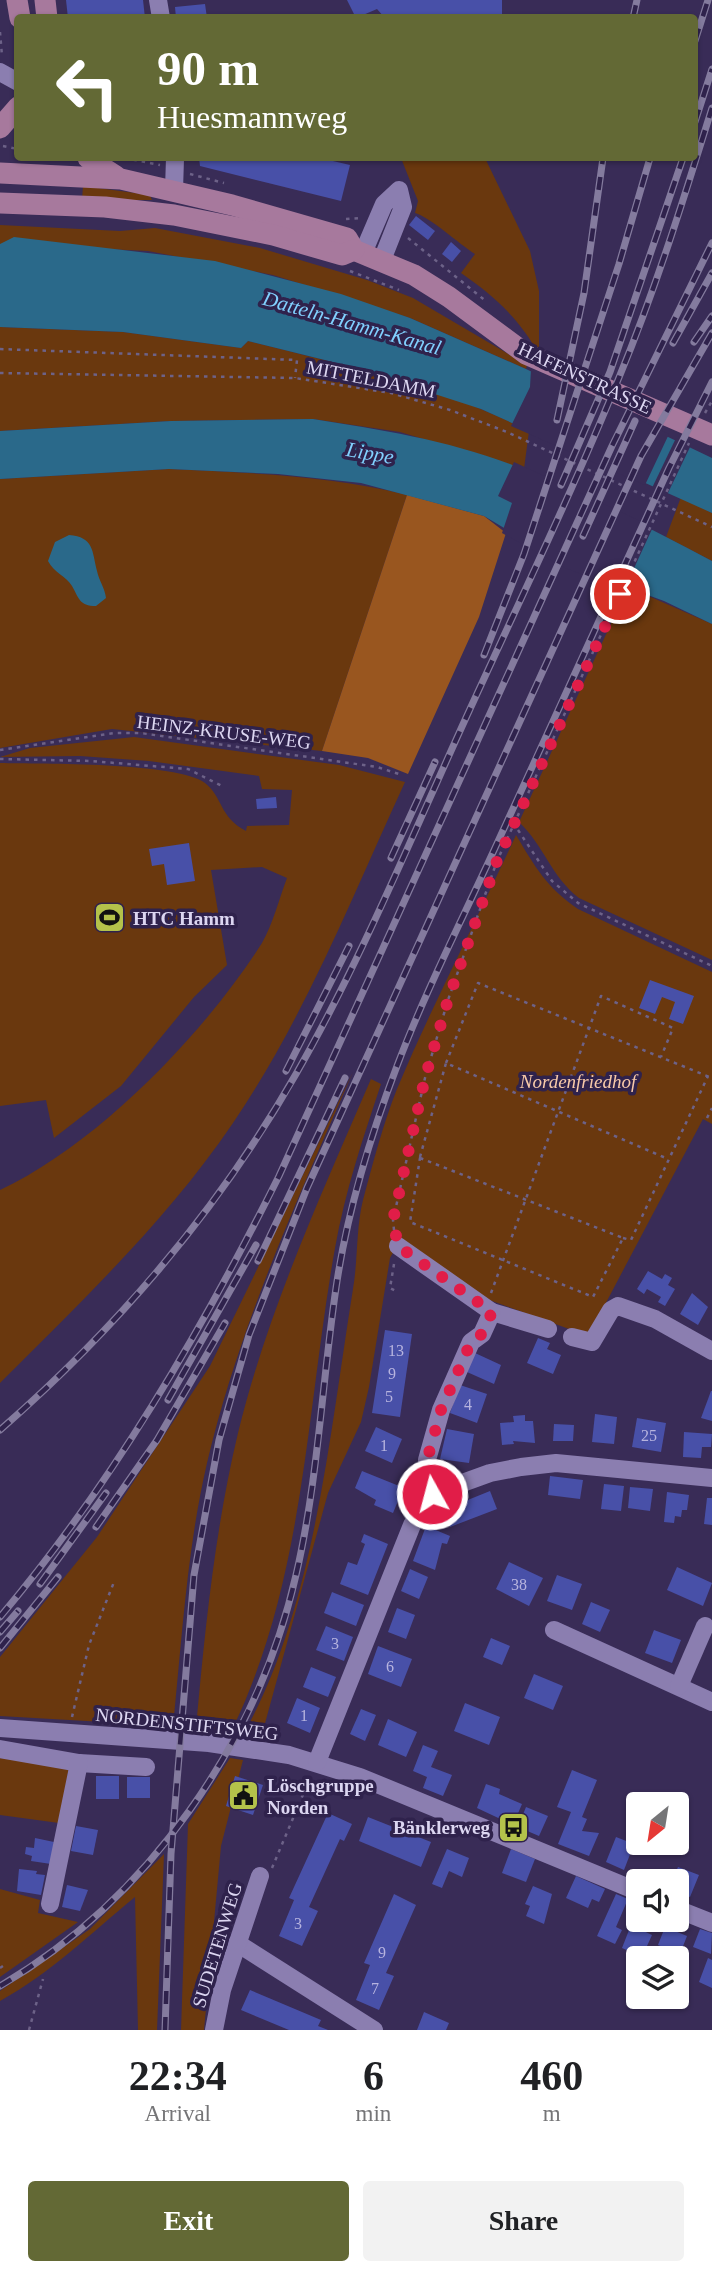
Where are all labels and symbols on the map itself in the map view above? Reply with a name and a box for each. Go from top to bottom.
water label: Datteln-Hamm-Kanal [259,286,444,360]
street label: HAFENSTRASSE [515,338,655,418]
street label: MITTELDAMM [305,356,437,402]
water label: Lippe [343,437,396,469]
pin [590,564,650,624]
street label: HEINZ-KRUSE-WEG [136,711,312,753]
sports icon: HTC Hamm [93,901,127,935]
place label: HTC Hamm [133,908,235,929]
park label: Nordenfriedhof [519,1071,639,1092]
house number: 13 [388,1342,404,1359]
house number: 9 [388,1365,396,1382]
house number: 5 [385,1388,393,1405]
house number: 4 [464,1396,472,1413]
house number: 25 [641,1427,657,1444]
house number: 1 [380,1437,388,1454]
position arrow [395,1457,469,1531]
house number: 38 [511,1576,527,1593]
house number: 3 [331,1635,339,1652]
house number: 6 [386,1658,394,1675]
street label: NORDENSTIFTSWEG [95,1704,280,1744]
house number: 1 [300,1707,308,1724]
place label: Löschgruppe Norden [267,1775,374,1818]
public building icon: Löschgruppe Norden [227,1779,261,1813]
north arrow [626,1792,690,1855]
bus stop icon: Bänklerweg [496,1810,530,1844]
place label: Bänklerweg [393,1817,490,1838]
street label: SUDETENWEG [188,1880,246,2010]
house number: 3 [294,1915,302,1932]
house number: 9 [378,1944,386,1961]
house number: 7 [371,1980,379,1997]

